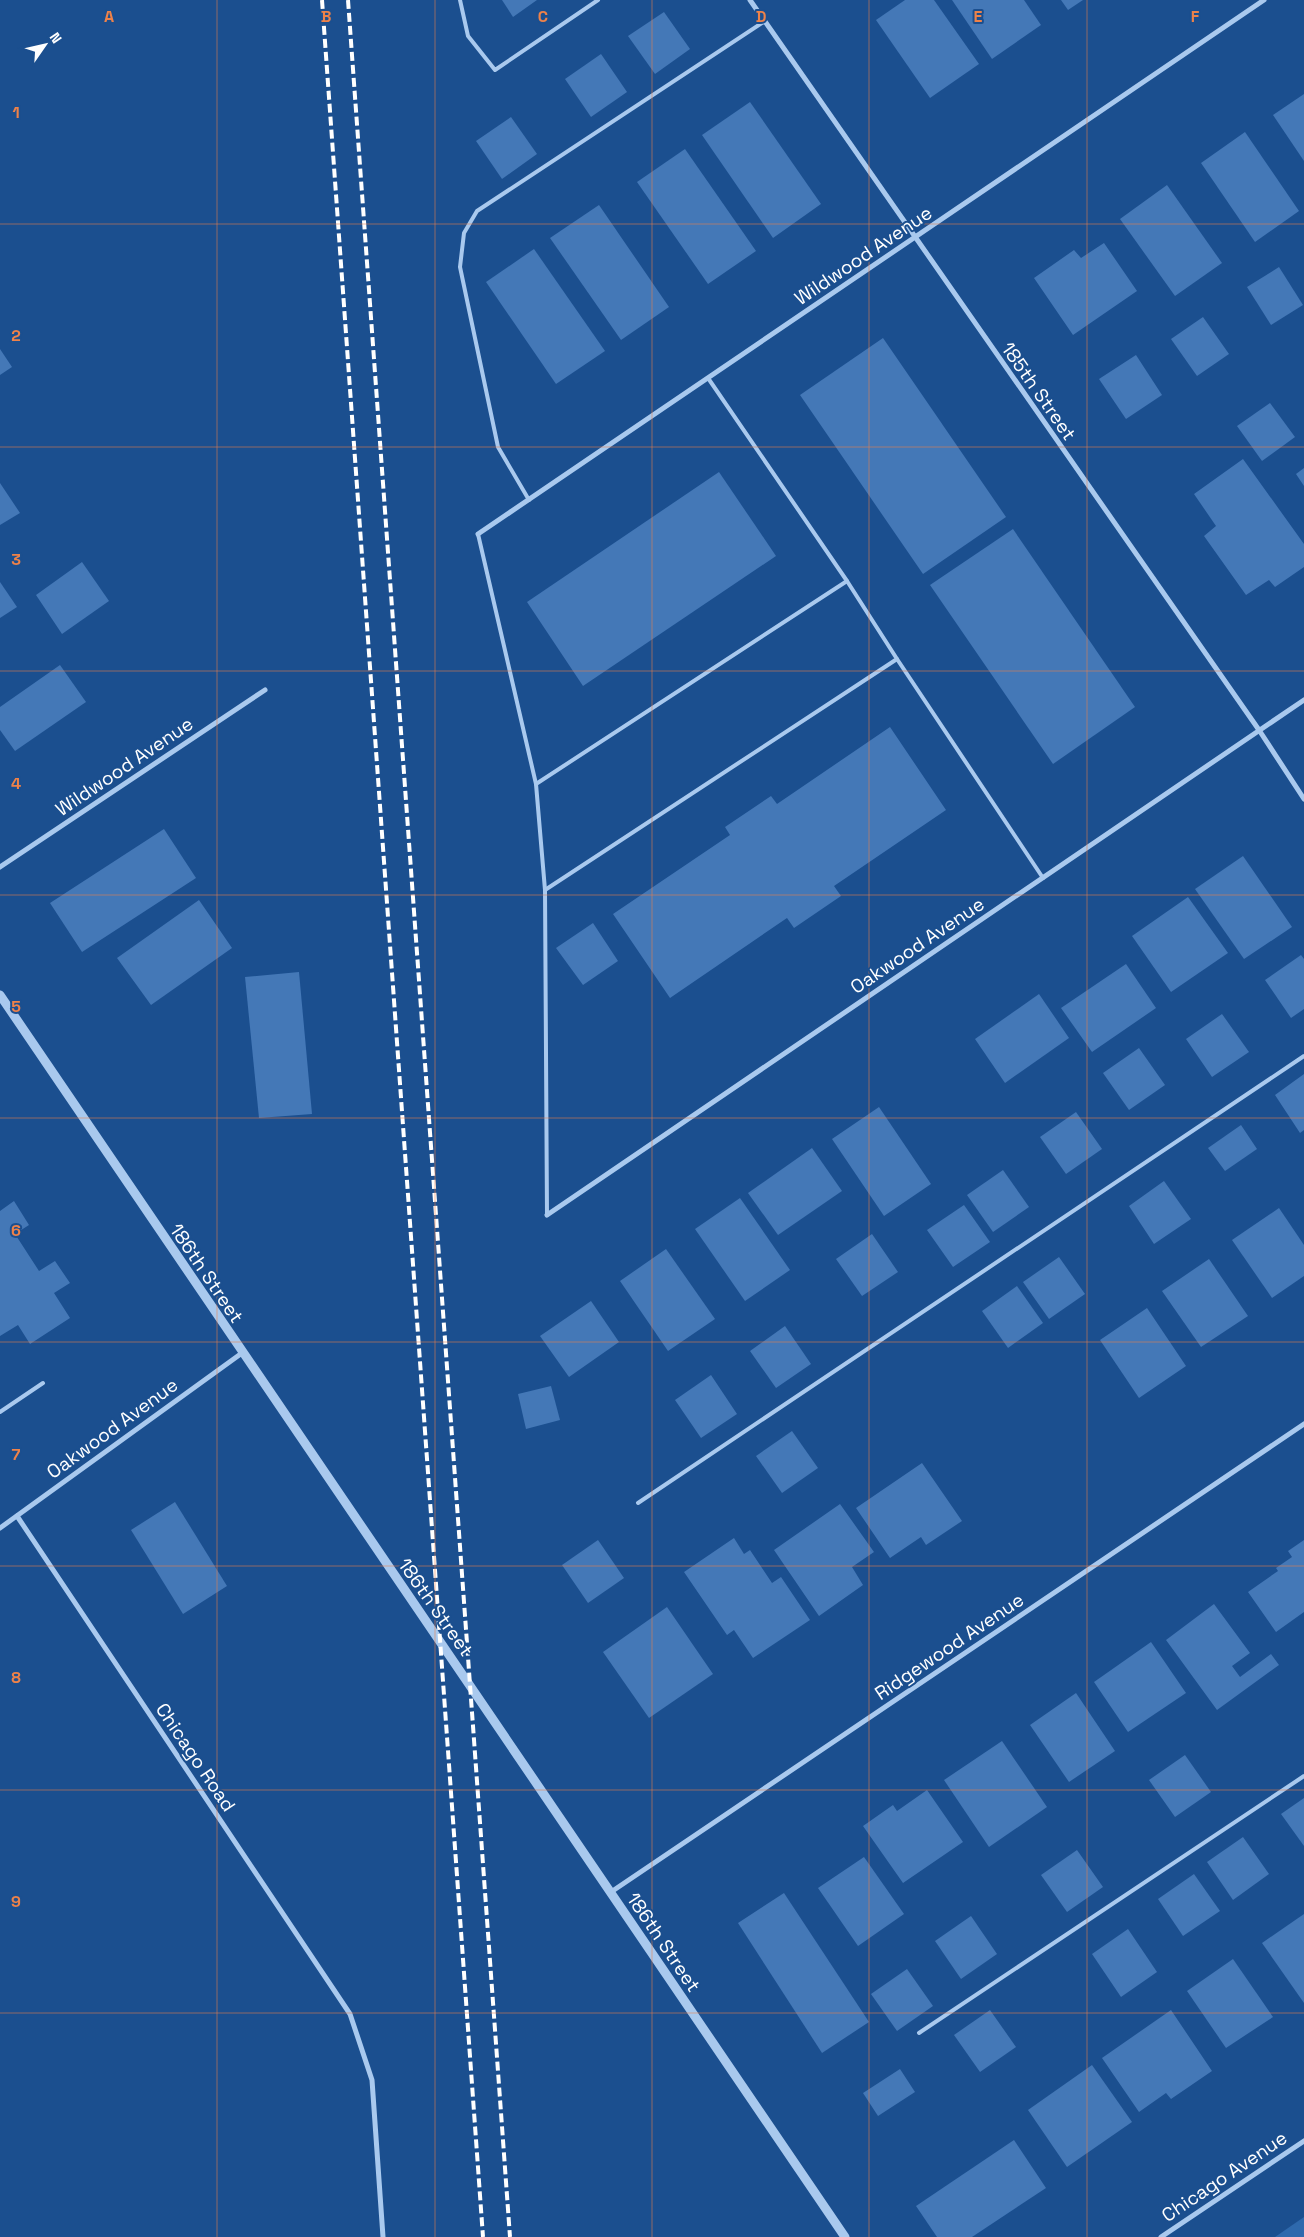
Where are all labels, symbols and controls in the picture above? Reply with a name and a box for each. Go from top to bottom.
text: A [104,6,114,27]
text: B [321,6,331,27]
text: C [538,6,548,27]
text: D [756,6,766,27]
text: E [974,6,983,27]
text: F [1191,6,1200,27]
north arrow [20,20,70,70]
text: N [46,29,66,47]
text: 1 [12,102,20,123]
street label: Wildwood Avenue [790,200,937,311]
text: 2 [11,325,21,346]
street label: 185th Street [996,337,1082,445]
text: 3 [11,549,21,570]
street label: Wildwood Avenue [51,711,198,822]
text: 4 [11,773,21,794]
street label: Oakwood Avenue [845,891,989,999]
text: 5 [11,996,21,1017]
street label: 186th Street [164,1219,249,1328]
text: 6 [11,1220,21,1241]
street label: Oakwood Avenue [42,1372,183,1484]
text: 7 [12,1444,21,1465]
street label: 186th Street [392,1553,479,1661]
street label: Ridgewood Avenue [870,1587,1029,1706]
text: 8 [11,1667,21,1688]
street label: Chicago Road [150,1698,241,1816]
street label: 186th Street [621,1888,706,1997]
text: 9 [11,1891,21,1912]
street label: Chicago Avenue [1157,2125,1292,2228]

